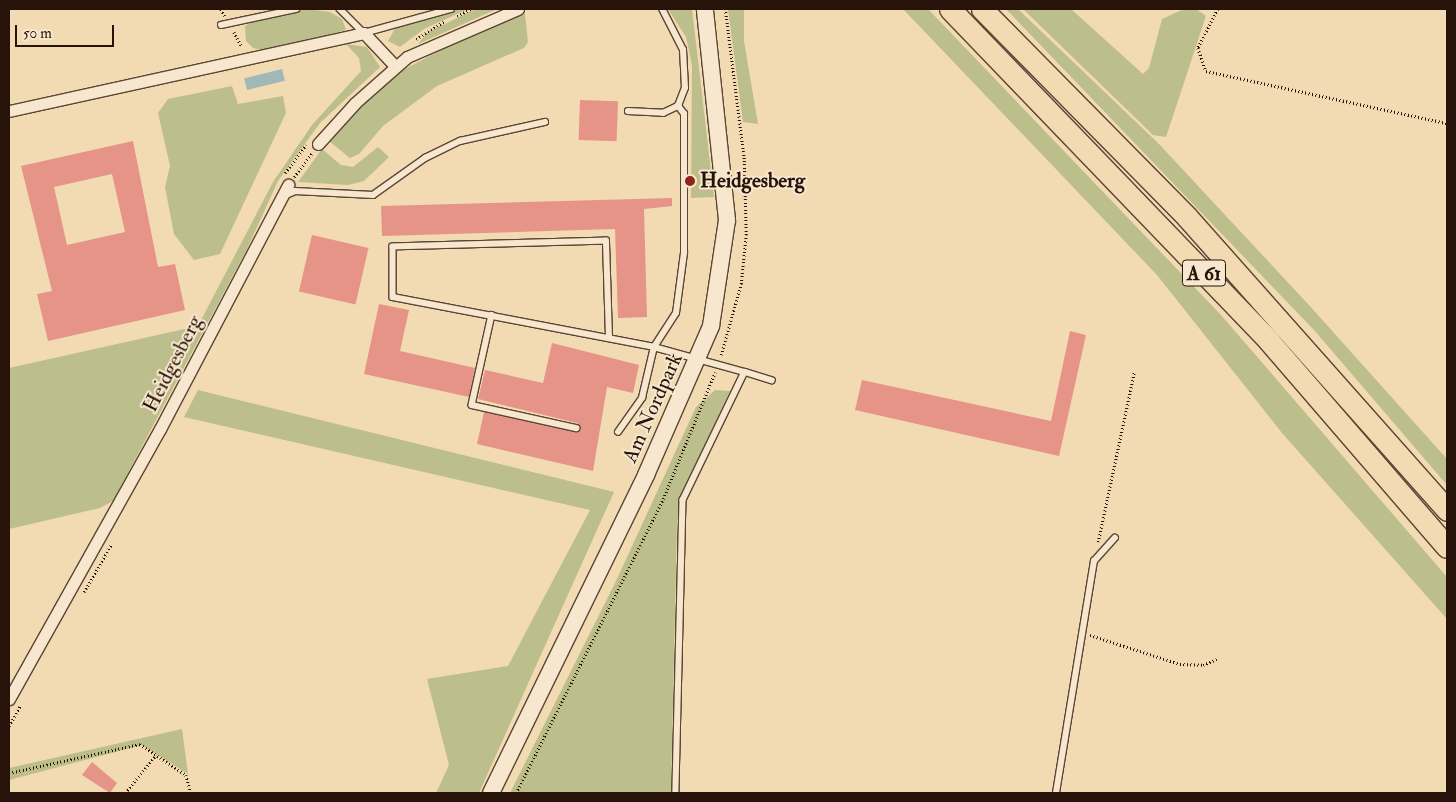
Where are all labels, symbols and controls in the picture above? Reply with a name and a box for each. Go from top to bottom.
scale bar [18,15,116,47]
text: 50 m [23,24,52,43]
place label: Heidgesberg [700,168,805,194]
marker: Heidgesberg [684,175,696,187]
road number: A 61 [1182,256,1226,290]
street label: Heidgesberg [138,311,208,417]
street label: Am Nordpark [618,349,688,467]

